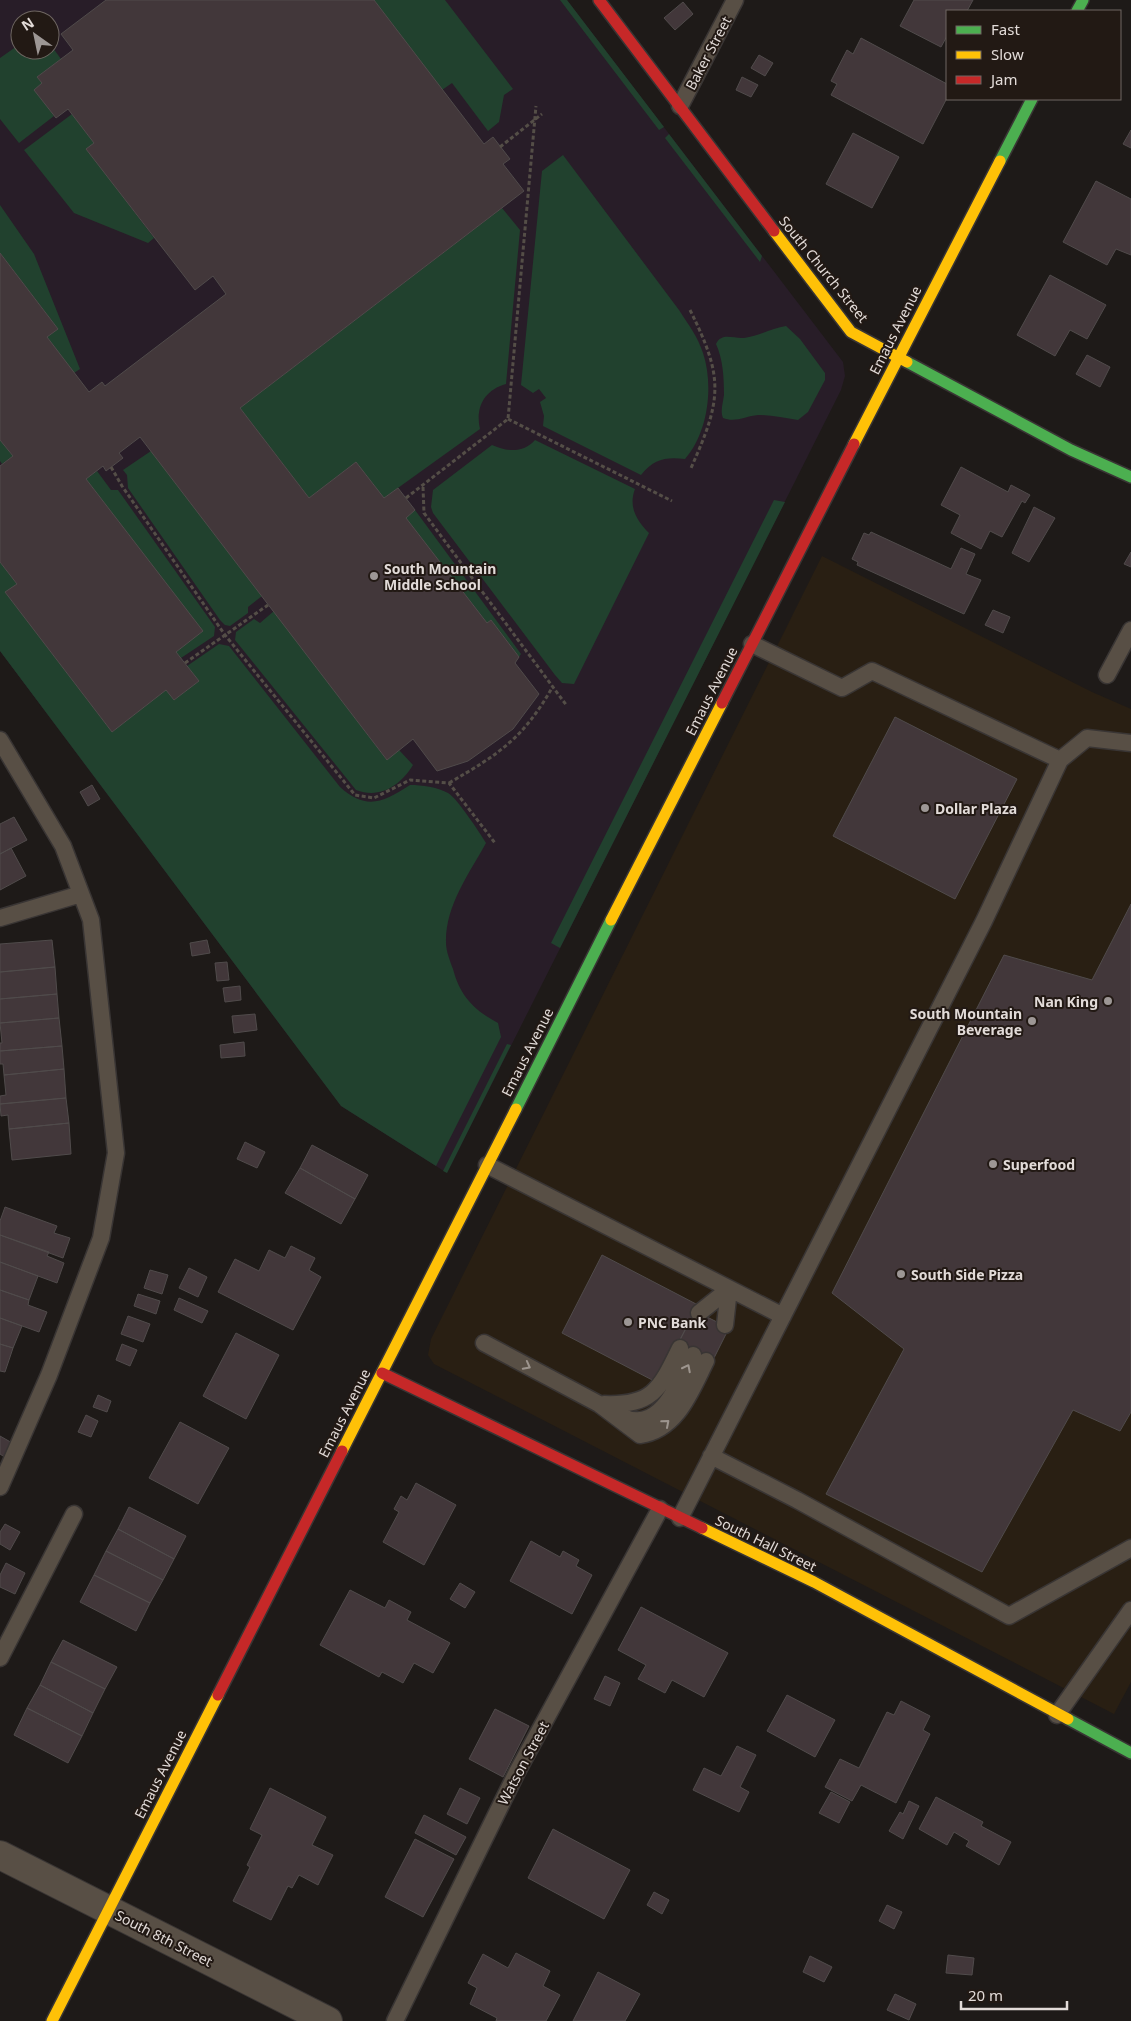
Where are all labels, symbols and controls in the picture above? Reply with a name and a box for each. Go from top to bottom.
north arrow [10,10,60,60]
legend [946,10,1121,100]
text: N [18,13,38,35]
street label: Baker Street [681,13,735,93]
text: Fast [991,19,1020,39]
text: Slow [991,44,1024,64]
text: Jam [989,69,1018,89]
street label: South Church Street [775,212,873,326]
street label: Emaus Avenue [865,282,926,377]
place label: South Mountain Middle School [384,559,496,594]
marker: South Mountain Middle School [368,570,380,582]
street label: Emaus Avenue [681,643,742,738]
place label: Dollar Plaza [935,799,1017,818]
marker: Dollar Plaza [919,802,931,814]
place label: Nan King [1034,992,1098,1011]
marker: Nan King [1102,995,1114,1007]
street label: Emaus Avenue [497,1004,558,1099]
place label: South Mountain Beverage [910,1004,1022,1039]
marker: South Mountain Beverage [1026,1015,1038,1027]
place label: Superfood [1003,1155,1075,1174]
marker: Superfood [987,1158,999,1170]
place label: South Side Pizza [911,1265,1023,1284]
marker: South Side Pizza [895,1268,907,1280]
place label: PNC Bank [638,1313,706,1332]
marker: PNC Bank [622,1316,634,1328]
one-way arrow [521,1360,530,1370]
one-way arrow [681,1364,691,1373]
street label: Emaus Avenue [314,1365,375,1460]
one-way arrow [660,1420,669,1428]
street label: South Hall Street [712,1510,820,1576]
street label: Watson Street [493,1718,553,1808]
street label: Emaus Avenue [130,1726,191,1821]
street label: South 8th Street [112,1905,216,1971]
scale bar [961,1978,1067,2010]
text: 20 m [968,1985,1003,2005]

